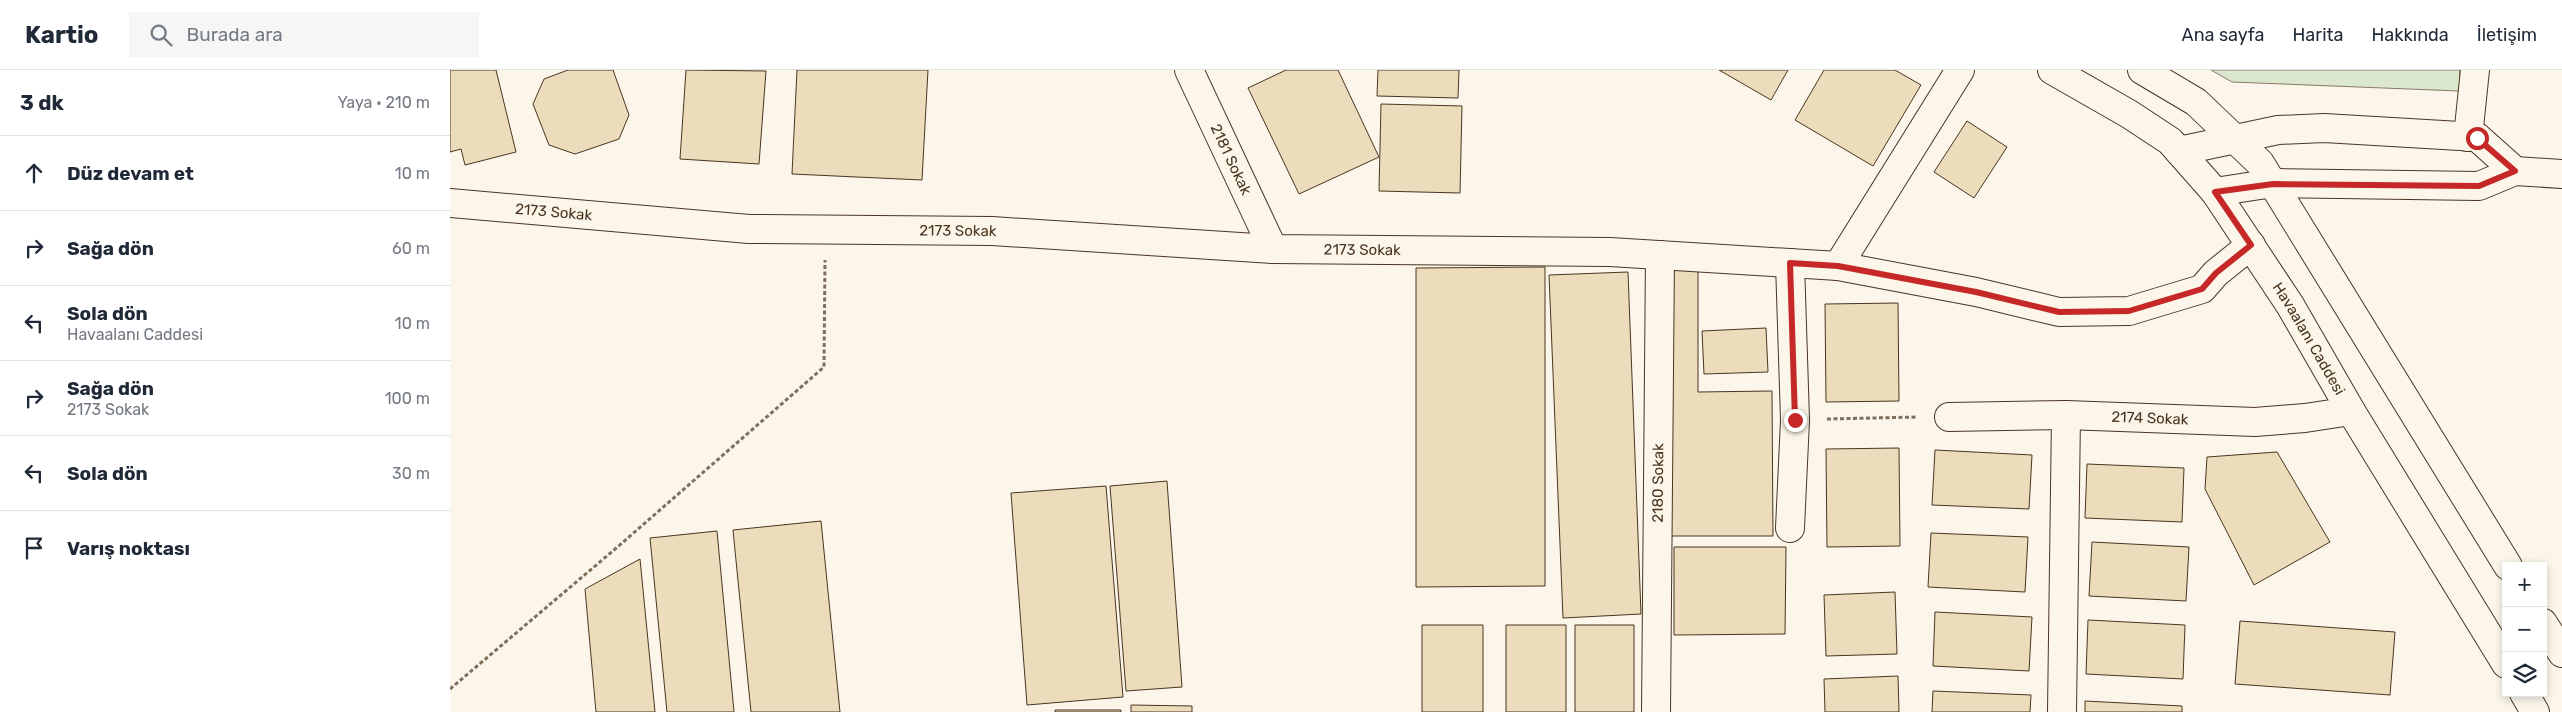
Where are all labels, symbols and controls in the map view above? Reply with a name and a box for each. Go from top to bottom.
search box [129,12,479,57]
text: Kartio [25,21,99,49]
icon: search [147,21,175,49]
text: Burada ara [187,23,283,46]
text: Ana sayfa [2182,24,2265,46]
text: Harita [2293,24,2343,46]
text: Hakkında [2371,24,2449,46]
text: İletişim [2477,24,2537,46]
text: 3 dk [20,90,64,115]
text: Yaya · 210 m [338,93,430,112]
street label: 2181 Sokak [1207,121,1256,198]
route start [2466,127,2489,150]
icon: ahead [20,159,48,187]
text: Düz devam et [67,162,194,185]
text: 10 m [395,164,430,183]
street label: 2173 Sokak [514,200,593,224]
street label: 2173 Sokak [919,221,997,240]
icon: right [20,234,48,262]
text: Sağa dön [67,237,154,260]
text: 60 m [392,239,430,258]
street label: 2173 Sokak [1324,240,1401,259]
street label: Havaalanı Caddesi [2269,279,2349,398]
text: Sola dön [67,302,148,325]
icon: left [20,309,48,337]
text: 10 m [395,314,430,333]
text: Havaalanı Caddesi [67,325,203,344]
text: Sağa dön [67,377,154,400]
icon: right [20,384,48,412]
text: 100 m [385,389,430,408]
text: 2173 Sokak [67,400,149,419]
street label: 2174 Sokak [2111,408,2189,429]
route end [1784,409,1807,432]
street label: 2180 Sokak [1649,443,1667,523]
icon: left [20,459,48,487]
text: Sola dön [67,462,148,485]
text: 30 m [392,464,430,483]
icon: arrive [20,534,48,562]
text: Varış noktası [67,537,190,560]
map controls [2502,562,2547,697]
button: + [2502,562,2547,607]
button: − [2502,607,2547,652]
button: layers [2502,652,2547,697]

